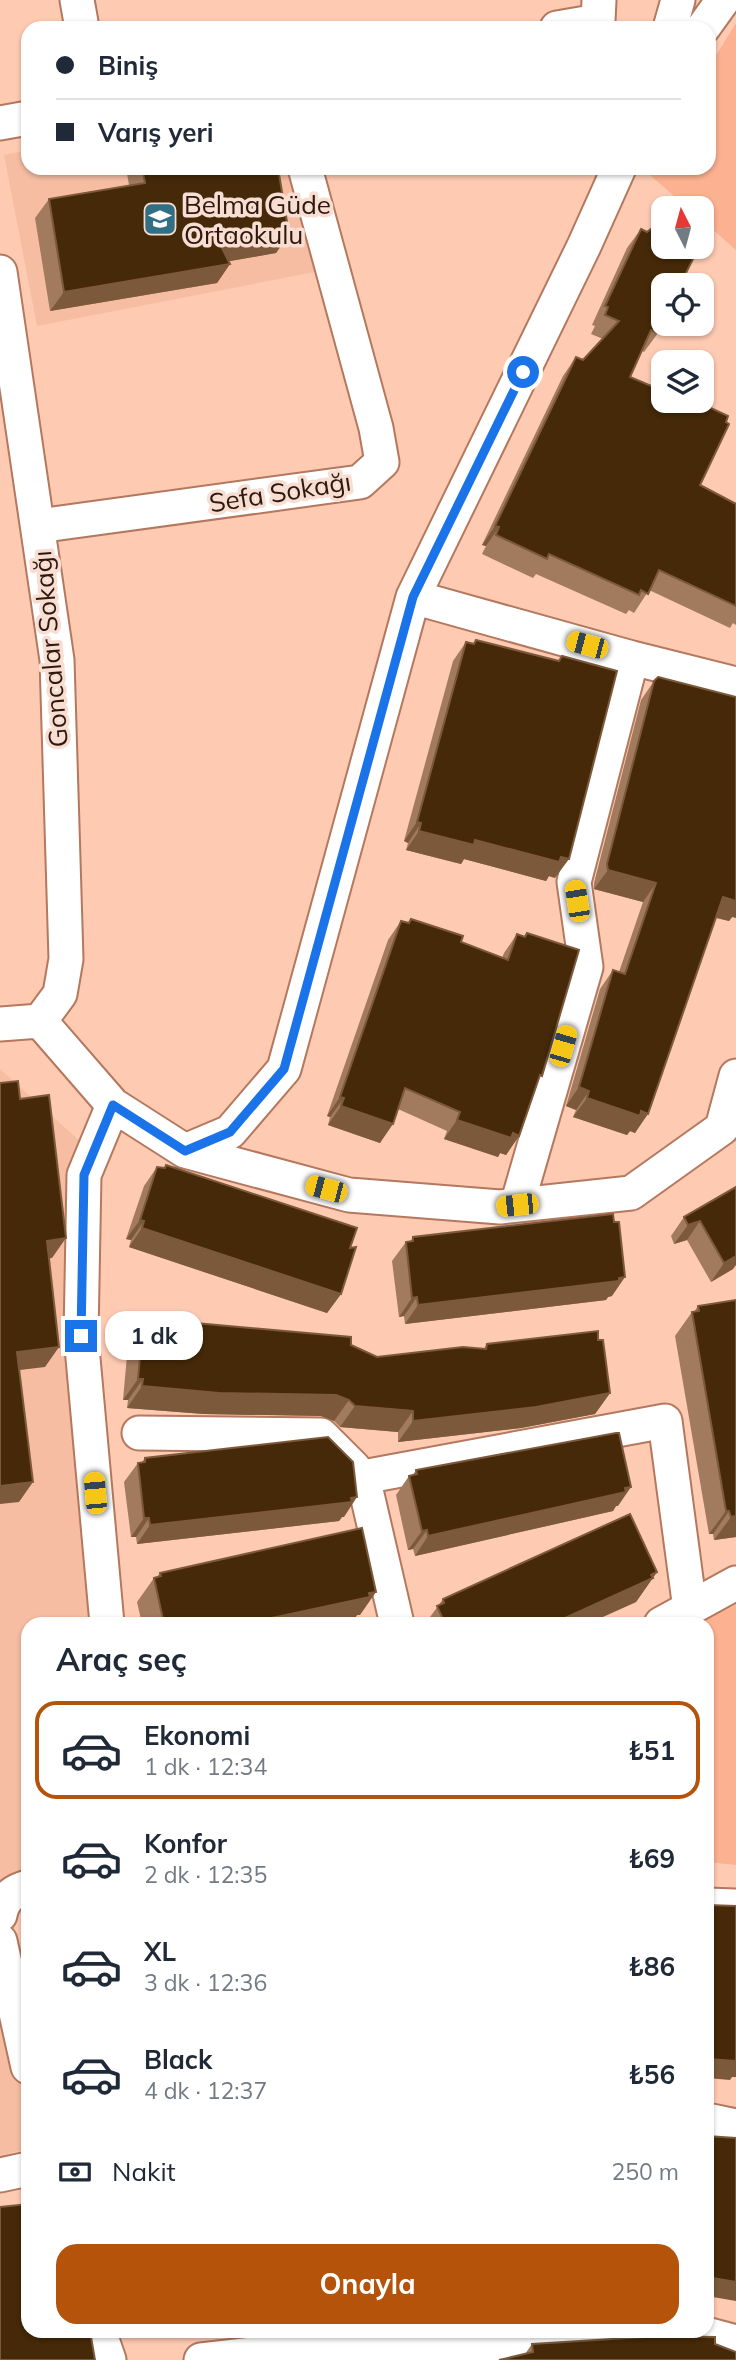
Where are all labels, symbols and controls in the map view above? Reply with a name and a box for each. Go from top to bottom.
text: Biniş [98,49,158,82]
text: Varış yeri [98,116,214,149]
place label: Belma Güde Ortaokulu [184,188,331,251]
north arrow [651,196,714,259]
map controls [651,196,714,413]
school or university icon: Belma Güde Ortaokulu [141,200,179,238]
button: locate [651,273,714,336]
button: layers [651,350,714,413]
route start [507,356,539,388]
street label: Sefa Sokağı [207,465,353,519]
street label: Goncalar Sokağı [25,549,75,749]
car [564,629,611,661]
car [564,879,591,923]
car [548,1023,579,1069]
car [303,1173,350,1205]
car [496,1192,539,1218]
callout: 1 dk [106,1312,204,1360]
route end [65,1320,97,1352]
text: 1 dk [130,1321,178,1350]
car [83,1471,108,1515]
text: Araç seç [56,1639,187,1679]
icon: car [60,1719,123,1782]
text: Ekonomi [144,1719,250,1752]
text: ₺51 [628,1734,675,1767]
text: 1 dk · 12:34 [144,1752,267,1781]
icon: car [60,1827,123,1890]
text: Konfor [144,1827,227,1860]
text: ₺69 [628,1842,675,1875]
text: 2 dk · 12:35 [144,1860,267,1889]
icon: car [60,1935,123,1998]
text: XL [144,1935,176,1968]
text: ₺86 [628,1950,675,1983]
text: 3 dk · 12:36 [144,1968,267,1997]
icon: car [60,2043,123,2106]
text: Black [144,2043,212,2076]
text: ₺56 [628,2058,675,2091]
text: 4 dk · 12:37 [144,2076,267,2105]
icon: cash [56,2153,94,2191]
text: Nakit [112,2155,176,2188]
text: 250 m [611,2157,679,2186]
button: Onayla [56,2244,679,2324]

